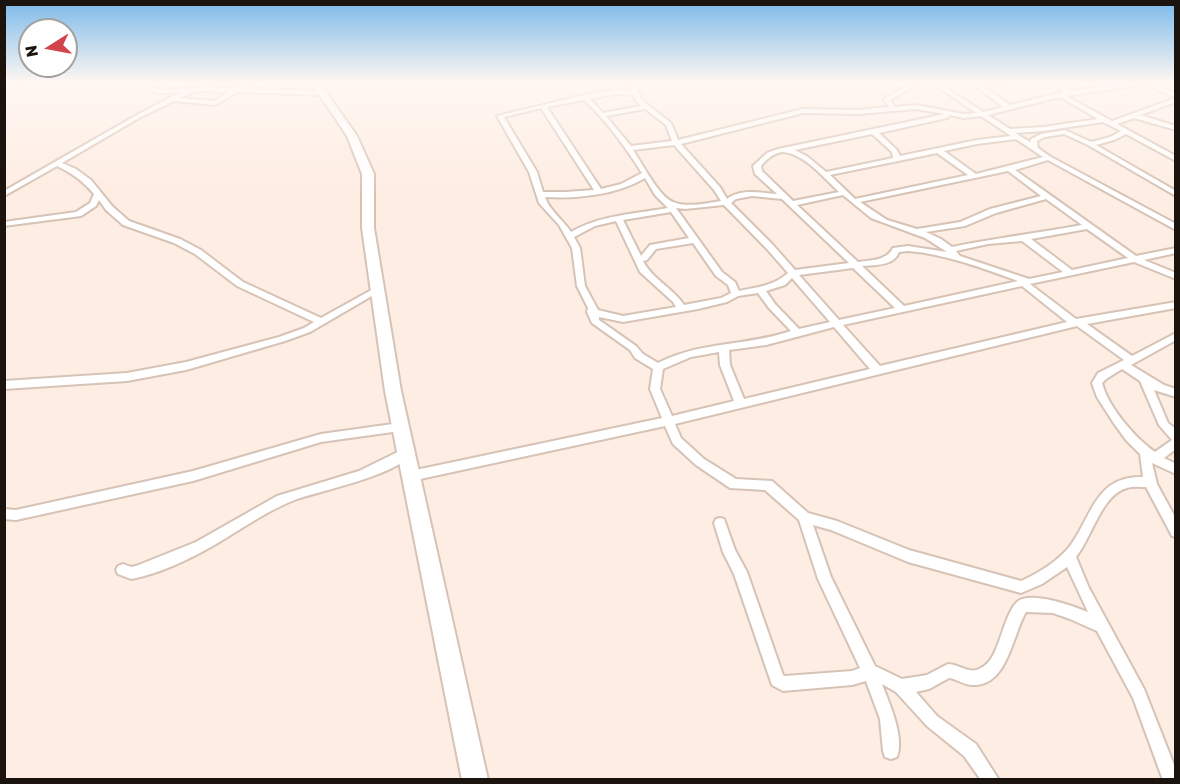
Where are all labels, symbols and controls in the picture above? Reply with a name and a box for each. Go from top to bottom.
north arrow [18,18,78,78]
text: N [21,44,42,59]

